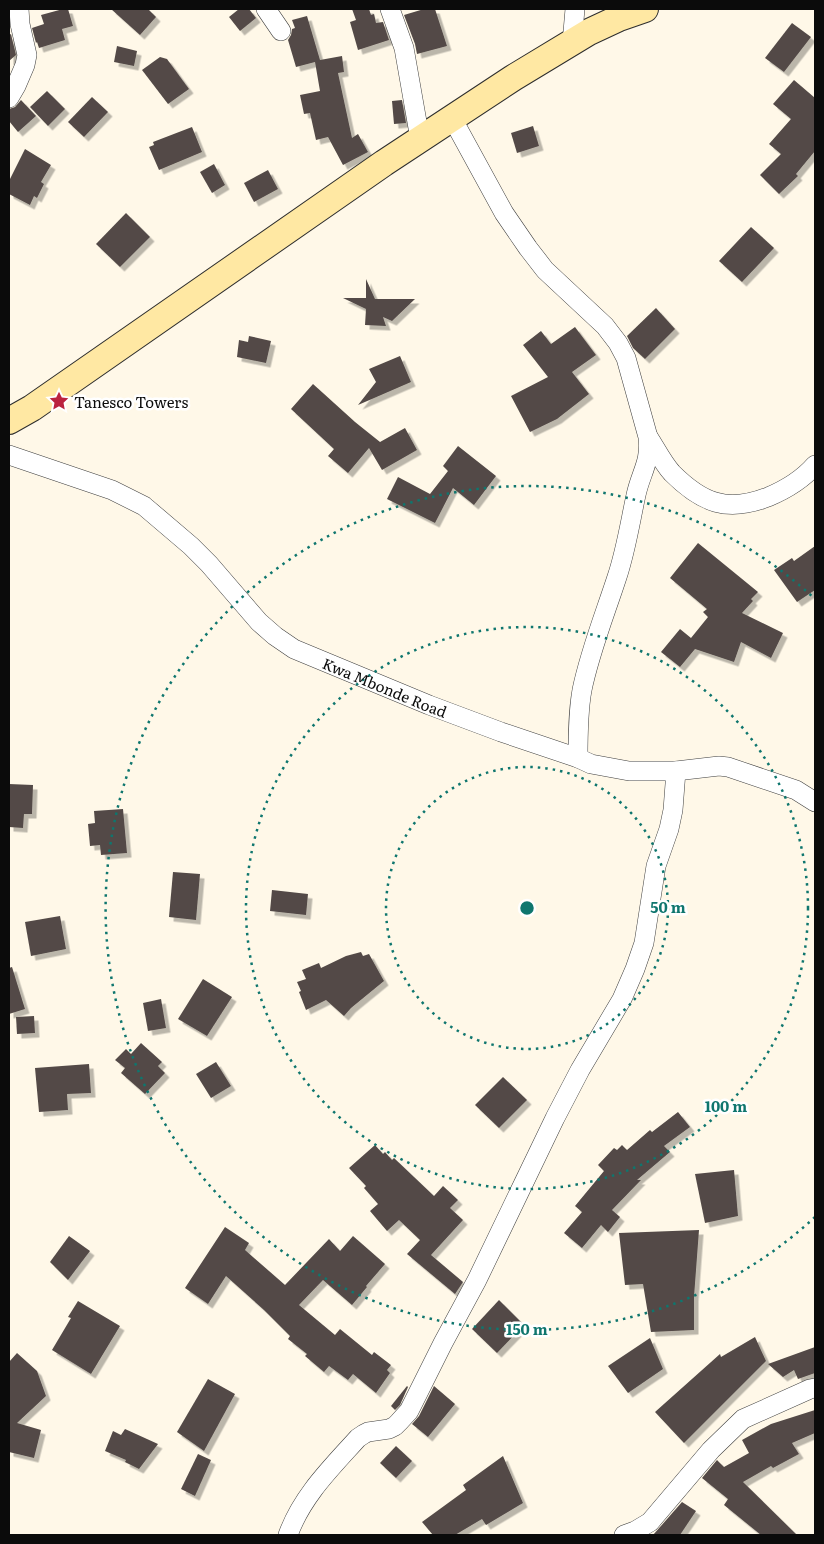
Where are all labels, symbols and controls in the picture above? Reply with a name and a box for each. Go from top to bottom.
place icon: Tanesco Towers [48,390,70,412]
place label: Tanesco Towers [74,390,188,413]
street label: Kwa Mbonde Road [319,651,450,722]
text: 50 m [650,895,686,918]
centre of rings [518,899,536,917]
text: 100 m [705,1094,747,1117]
text: 150 m [506,1317,548,1340]

